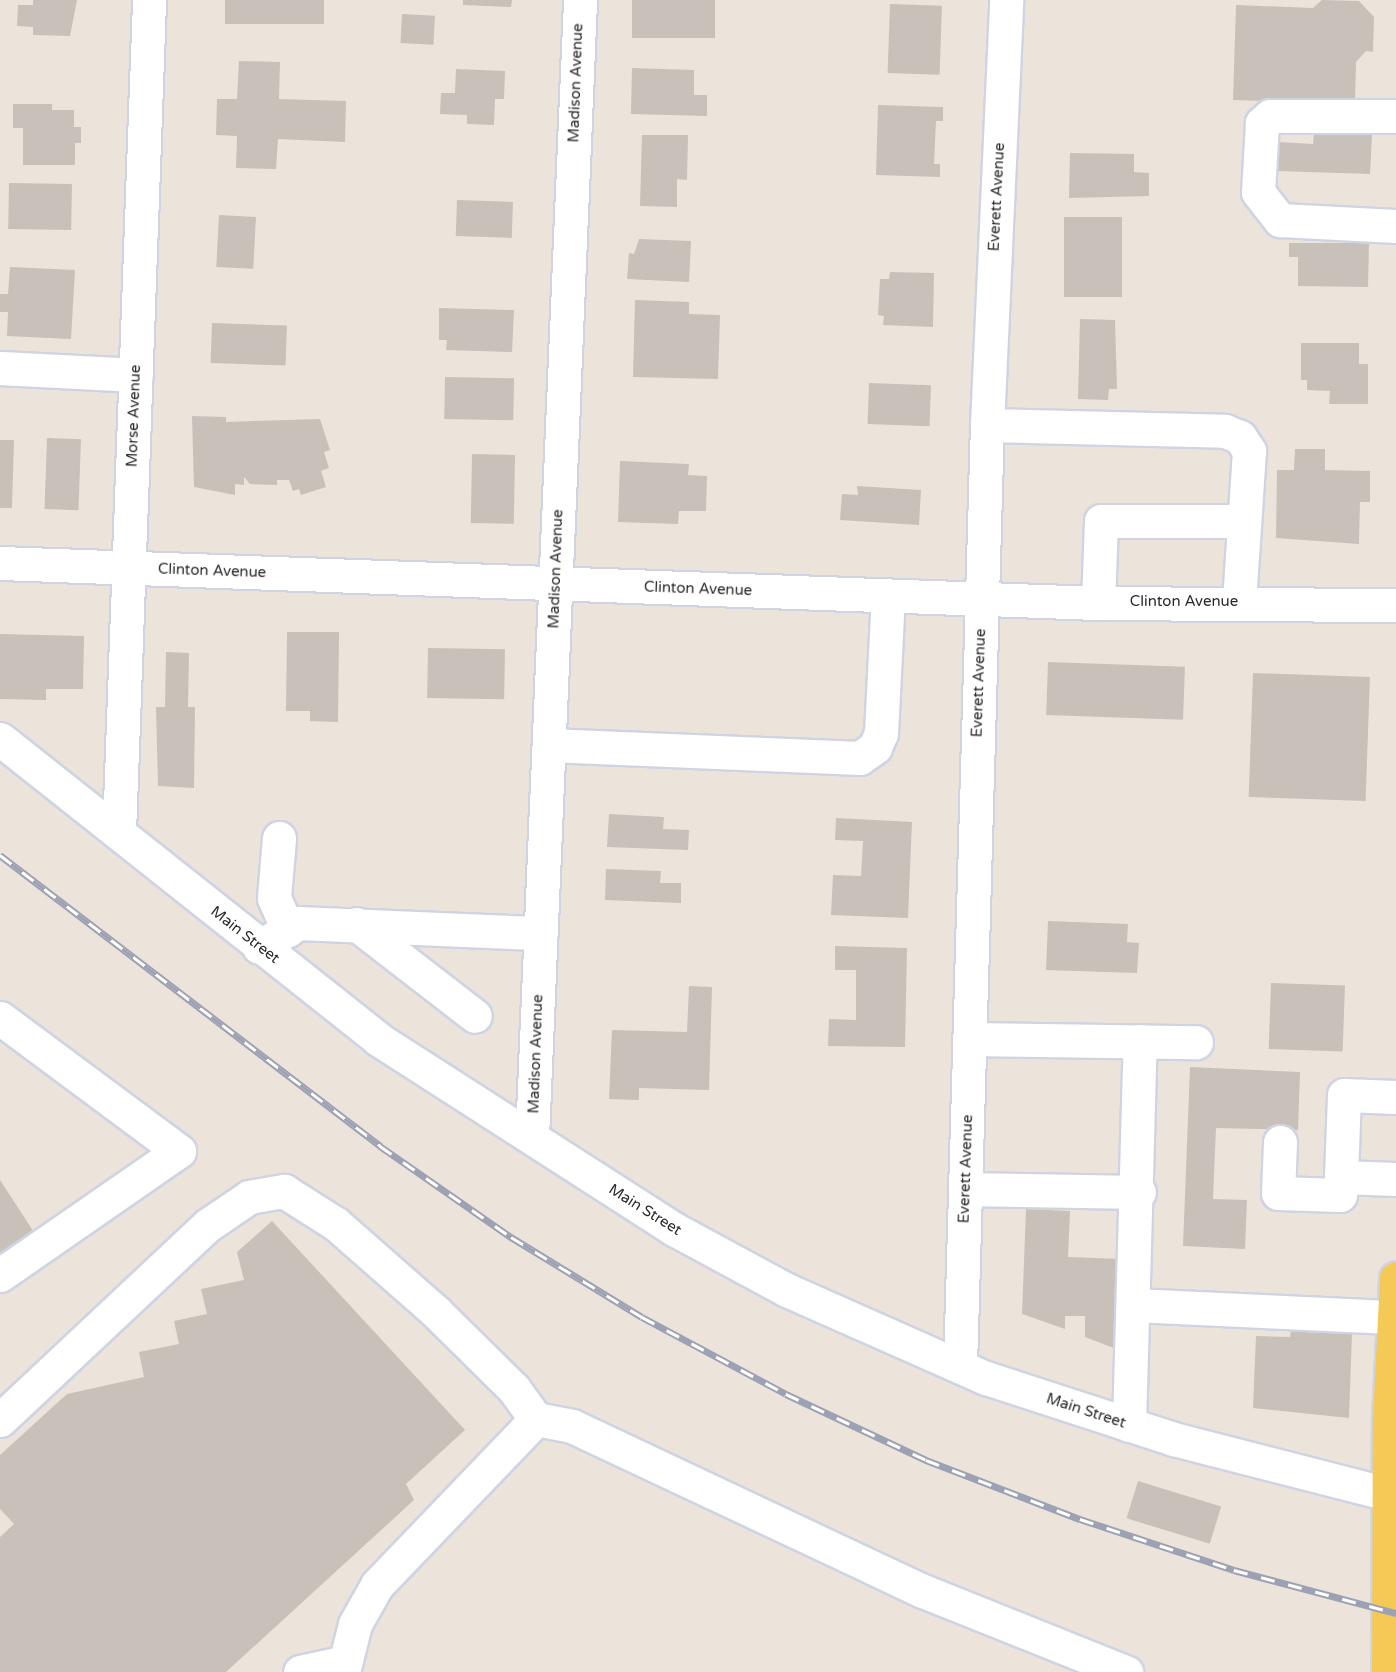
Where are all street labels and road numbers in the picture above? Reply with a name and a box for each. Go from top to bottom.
street label: Madison Avenue [565,23,587,143]
street label: Everett Avenue [985,142,1009,252]
street label: Morse Avenue [123,365,145,467]
street label: Madison Avenue [545,509,567,629]
street label: Clinton Avenue [158,560,266,582]
street label: Clinton Avenue [644,578,752,600]
street label: Clinton Avenue [1130,593,1238,611]
street label: Everett Avenue [968,628,990,738]
street label: Main Street [207,902,283,968]
street label: Madison Avenue [525,994,547,1114]
street label: Everett Avenue [955,1114,977,1224]
street label: Main Street [605,1180,685,1240]
street label: Main Street [1044,1390,1128,1432]

